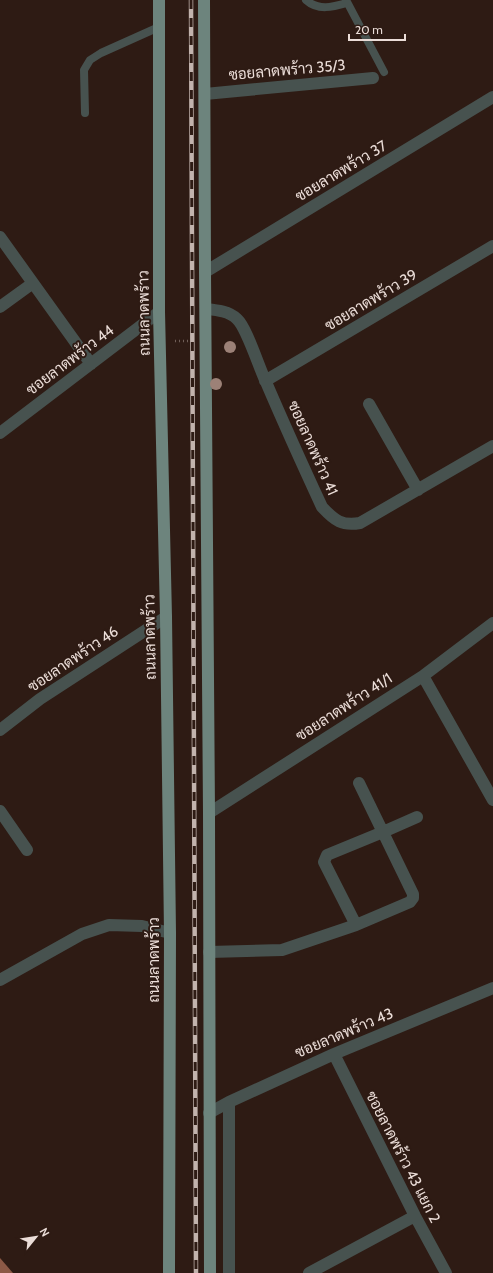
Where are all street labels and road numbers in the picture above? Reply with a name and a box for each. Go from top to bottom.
street label: ซอยลาดพร้าว 35/3 [228,55,346,84]
street label: ซอยลาดพร้าว 37 [291,136,390,205]
street label: ซอยลาดพร้าว 39 [321,265,420,335]
street label: ถนนลาดพร้าว [133,270,154,356]
street label: ซอยลาดพร้าว 44 [22,320,118,399]
street label: ซอยลาดพร้าว 41 [284,398,343,498]
street label: ถนนลาดพร้าว [139,594,160,680]
street label: ซอยลาดพร้าว 46 [24,621,122,696]
street label: ซอยลาดพร้าว 41/1 [292,668,396,745]
street label: ถนนลาดพร้าว [144,917,163,1003]
street label: ซอยลาดพร้าว 43 [292,1003,396,1062]
street label: ซอยลาดพร้าว 43 แยก 2 [362,1088,445,1226]

